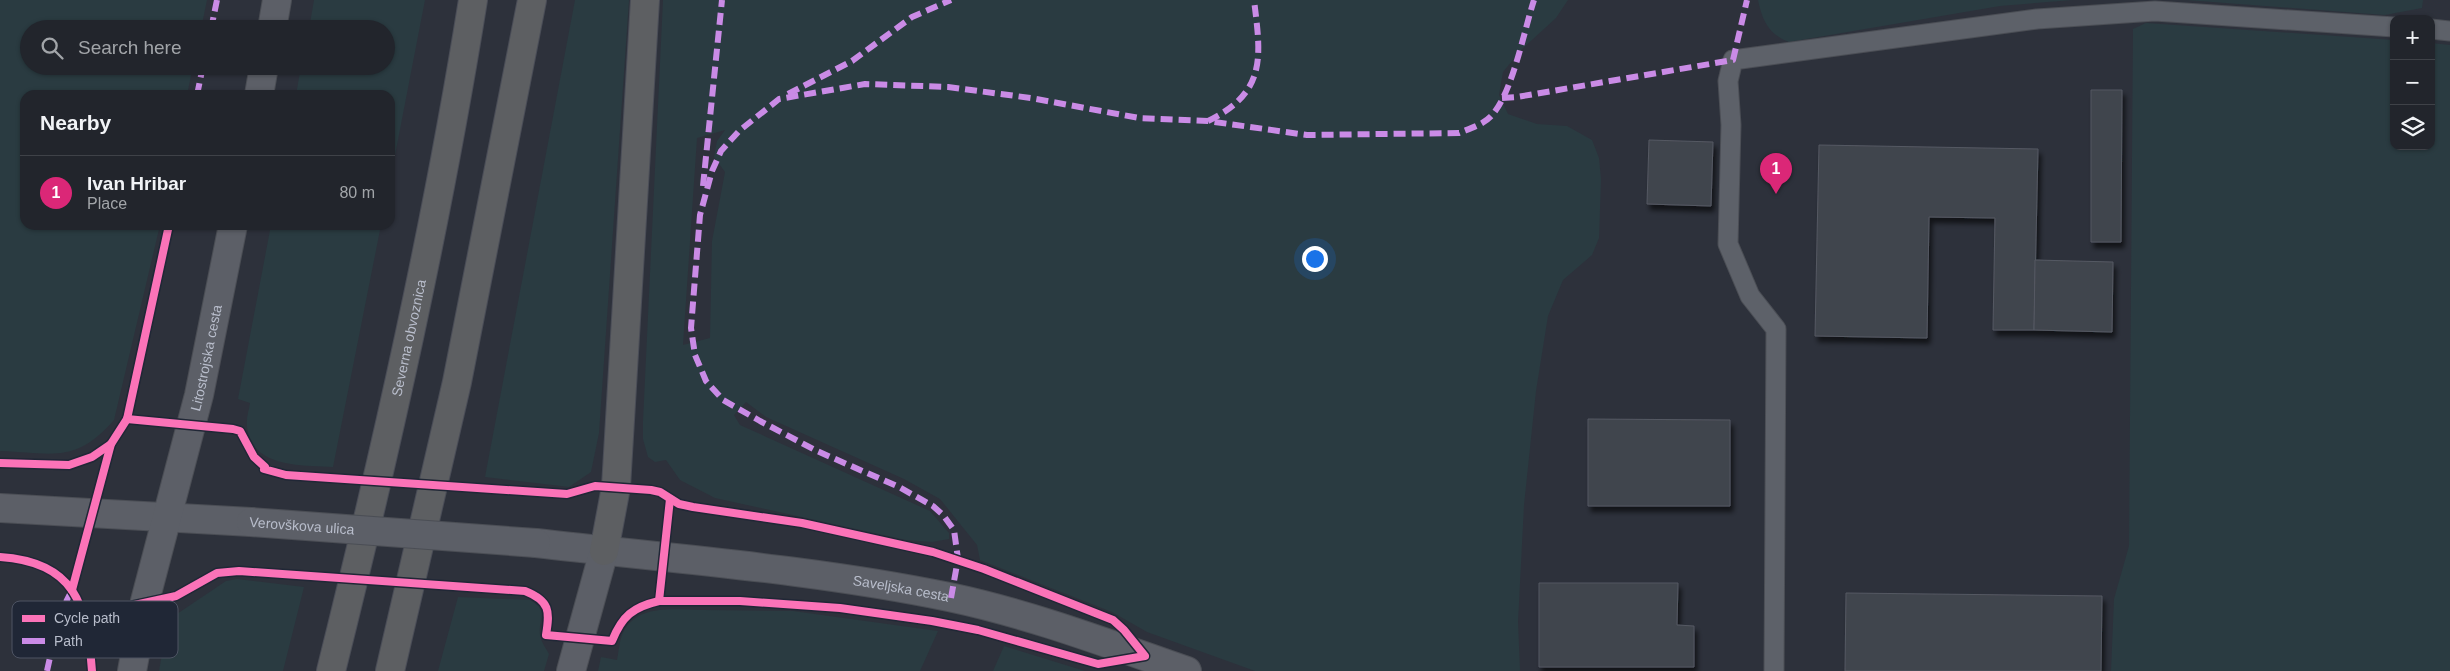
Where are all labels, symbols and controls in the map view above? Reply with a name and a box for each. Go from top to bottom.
map controls [2390,15,2435,150]
button: + [2390,15,2435,60]
search box [20,20,395,75]
icon: search [38,34,66,62]
text: Search here [78,37,182,58]
button: − [2390,60,2435,105]
button: layers [2390,105,2435,150]
text: Nearby [40,111,111,134]
pin: 1 [1760,153,1792,194]
text: Ivan Hribar [87,173,186,194]
text: 1 [52,184,60,201]
text: 80 m [339,184,375,201]
text: Place [87,195,127,212]
your location [1302,246,1328,272]
street label: Severna obvoznica [388,278,429,398]
street label: Litostrojska cesta [187,303,225,413]
street label: Verovškova ulica [249,514,355,538]
street label: Saveljska cesta [852,572,951,605]
legend [12,601,178,658]
text: Cycle path [54,610,120,626]
text: Path [54,633,83,649]

